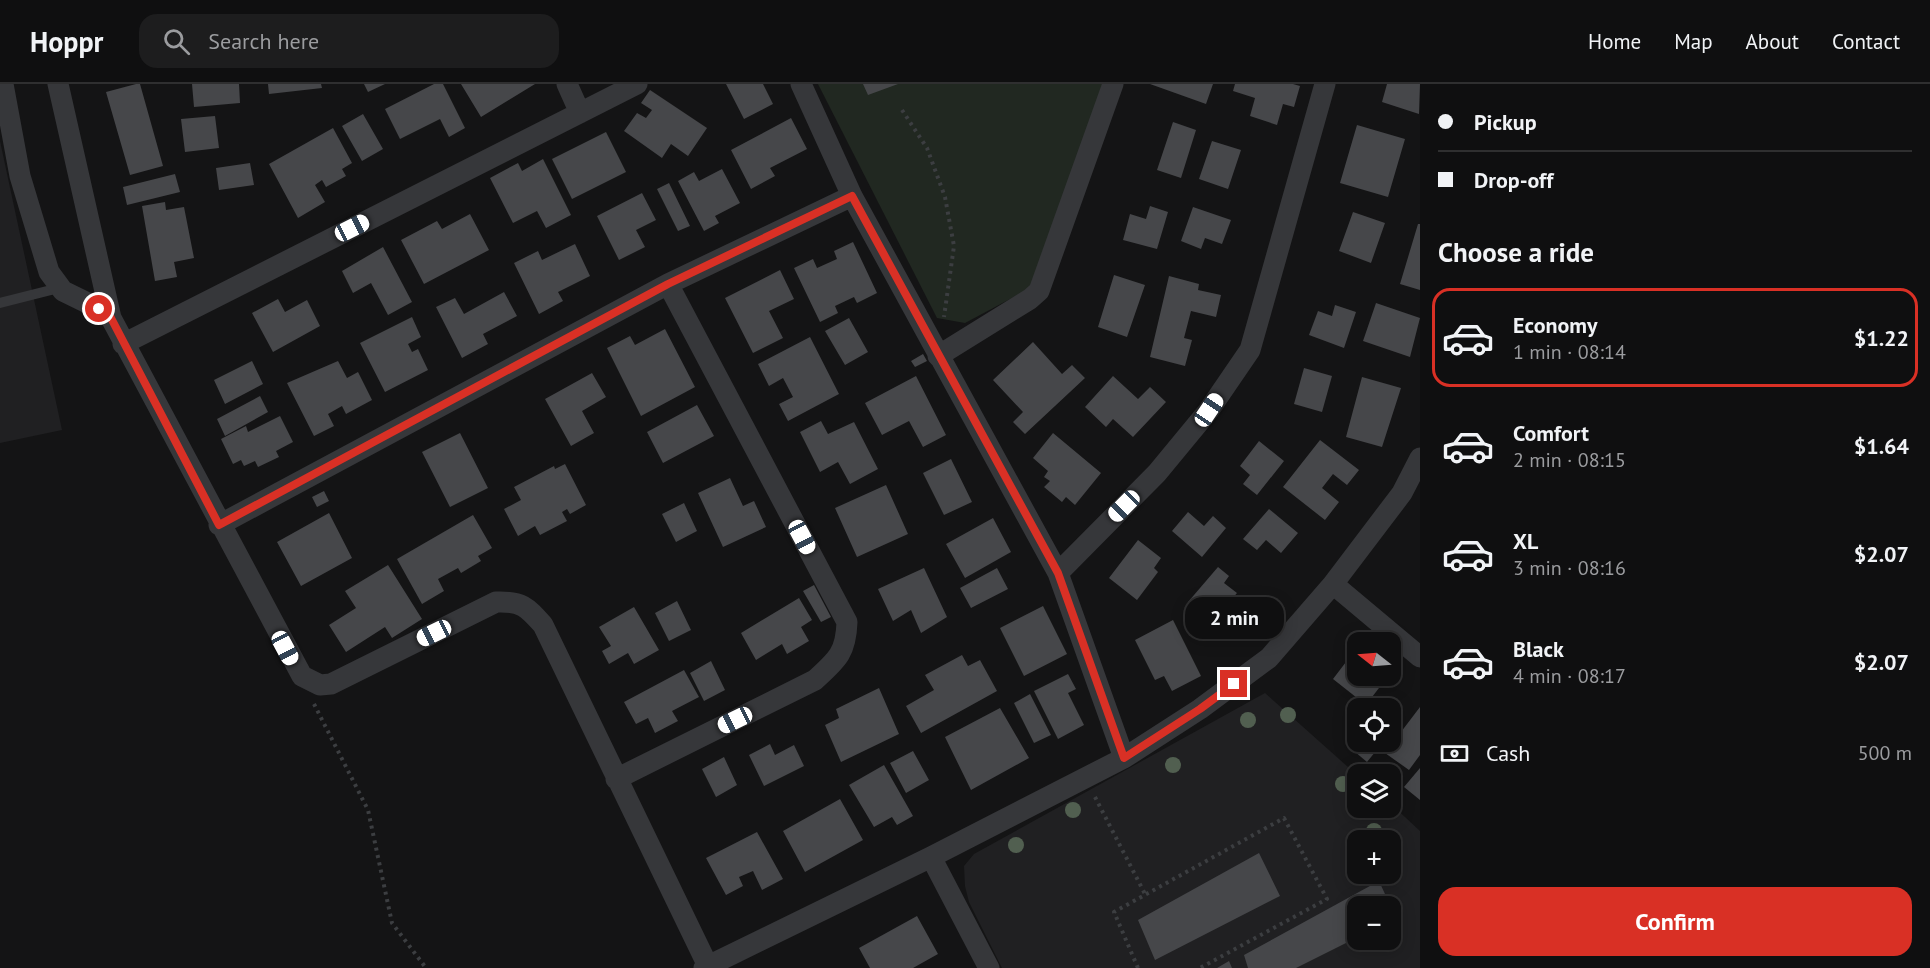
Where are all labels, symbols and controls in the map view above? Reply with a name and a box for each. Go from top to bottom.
search box [139,14,559,68]
text: Hoppr [30,23,103,60]
icon: search [160,25,193,58]
text: Search here [208,27,319,55]
text: Home [1588,28,1641,55]
text: Map [1674,28,1713,55]
text: About [1746,28,1799,55]
text: Contact [1832,28,1900,55]
text: Pickup [1474,108,1537,136]
text: Drop-off [1474,166,1553,194]
car [332,212,372,244]
text: Choose a ride [1438,235,1594,269]
route start [85,295,112,322]
icon: car [1441,311,1495,365]
text: Economy [1513,311,1597,339]
text: $1.22 [1854,324,1909,352]
text: 1 min · 08:14 [1513,339,1626,365]
car [1191,390,1227,430]
icon: car [1441,419,1495,473]
text: Comfort [1513,419,1589,447]
text: $1.64 [1854,432,1909,460]
text: 2 min · 08:15 [1513,447,1626,473]
car [1105,487,1143,525]
car [786,517,818,557]
icon: car [1441,527,1495,581]
text: XL [1513,527,1538,555]
text: $2.07 [1854,540,1909,568]
text: 3 min · 08:16 [1513,555,1626,581]
callout: 2 min [1184,597,1284,639]
text: 2 min [1210,605,1259,631]
car [414,617,454,649]
car [269,628,301,668]
north arrow [1347,632,1401,686]
map controls [1347,632,1401,950]
icon: car [1441,635,1495,689]
text: Black [1513,635,1564,663]
text: $2.07 [1854,648,1909,676]
text: 4 min · 08:17 [1513,663,1626,689]
route end [1220,670,1247,697]
button: locate [1347,698,1401,752]
car [715,704,755,736]
icon: cash [1438,737,1471,770]
text: Cash [1486,739,1530,767]
text: 500 m [1858,740,1912,766]
button: layers [1347,764,1401,818]
button: + [1347,830,1401,884]
button: Confirm [1438,887,1912,956]
button: − [1347,896,1401,950]

